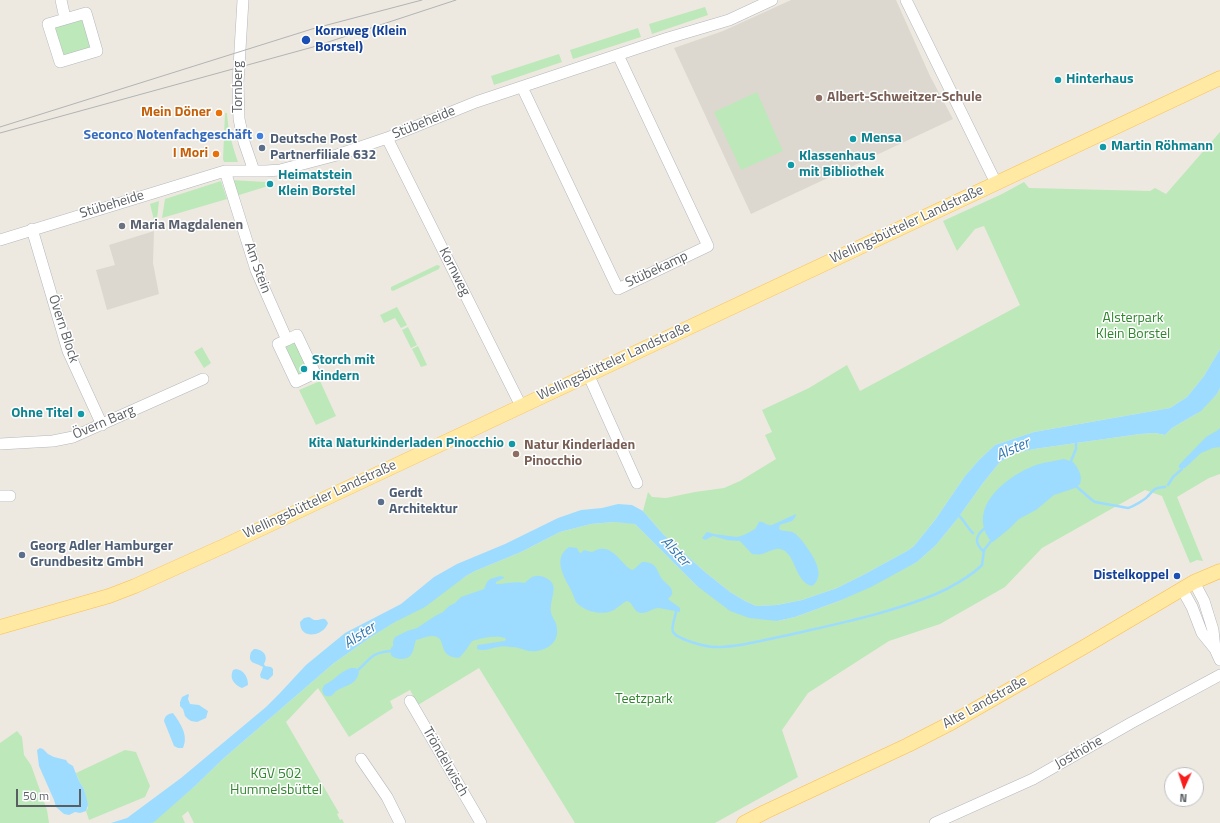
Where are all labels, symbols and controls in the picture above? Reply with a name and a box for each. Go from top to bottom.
place label: Kornweg (Klein Borstel) [315,24,407,56]
marker: Kornweg (Klein Borstel) [300,34,312,46]
street label: Tornberg [231,61,247,113]
place label: Hinterhaus [1066,72,1134,88]
marker: Hinterhaus [1053,75,1063,85]
place label: Albert-Schweitzer-Schule [827,90,982,106]
marker: Albert-Schweitzer-Schule [814,93,824,103]
street label: Stübeheide [390,103,458,143]
place label: Mein Döner [141,105,211,121]
marker: Mein Döner [214,108,224,118]
place label: Seconco Notenfachgeschäft [84,128,252,144]
marker: Seconco Notenfachgeschäft [255,131,265,141]
place label: Mensa [861,131,902,147]
place label: Deutsche Post Partnerfiliale 632 [270,132,376,164]
marker: Mensa [848,134,858,144]
place label: Martin Röhmann [1111,139,1213,155]
marker: Martin Röhmann [1098,142,1108,152]
marker: Deutsche Post Partnerfiliale 632 [257,143,267,153]
place label: I Mori [173,146,208,162]
marker: I Mori [211,149,221,159]
place label: Klassenhaus mit Bibliothek [799,149,884,182]
marker: Klassenhaus mit Bibliothek [786,160,796,170]
place label: Heimatstein Klein Borstel [278,168,355,200]
marker: Heimatstein Klein Borstel [265,179,275,189]
street label: Wellingsbütteler Landstraße [828,182,986,268]
street label: Stübeheide [78,187,146,223]
place label: Maria Magdalenen [130,218,243,234]
marker: Maria Magdalenen [117,221,127,231]
street label: Am Stein [240,240,274,296]
street label: Kornweg [435,245,473,299]
street label: Stübekamp [623,248,691,292]
street label: Övern Block [44,293,82,365]
park label: Alsterpark Klein Borstel [1096,311,1170,344]
street label: Wellingsbütteler Landstraße [535,319,693,405]
place label: Storch mit Kindern [312,353,375,386]
marker: Storch mit Kindern [299,364,309,374]
street label: Övern Barg [70,402,138,444]
place label: Ohne Titel [11,406,73,422]
marker: Ohne Titel [76,409,86,419]
water label: Alster [994,435,1032,465]
place label: Kita Naturkinderladen Pinocchio [308,436,504,452]
place label: Natur Kinderladen Pinocchio [524,438,635,470]
marker: Kita Naturkinderladen Pinocchio [507,439,517,449]
marker: Natur Kinderladen Pinocchio [511,449,521,459]
street label: Wellingsbütteler Landstraße [241,457,399,543]
place label: Gerdt Architektur [389,486,458,518]
marker: Gerdt Architektur [376,497,386,507]
water label: Alster [657,533,693,571]
place label: Georg Adler Hamburger Grundbesitz GmbH [30,539,173,572]
marker: Georg Adler Hamburger Grundbesitz GmbH [17,550,27,560]
place label: Distelkoppel [1093,568,1169,584]
marker: Distelkoppel [1172,571,1182,581]
water label: Alster [341,619,379,653]
street label: Alte Landstraße [940,673,1030,733]
park label: Teetzpark [615,692,673,708]
street label: Tröndelwisch [418,724,472,800]
street label: Josthöhe [1052,733,1106,773]
park label: KGV 502 Hummelsbüttel [230,767,322,800]
north arrow [1164,767,1204,807]
scale bar [18,781,83,807]
text: 50 m [23,786,49,805]
text: N [1179,790,1188,806]

